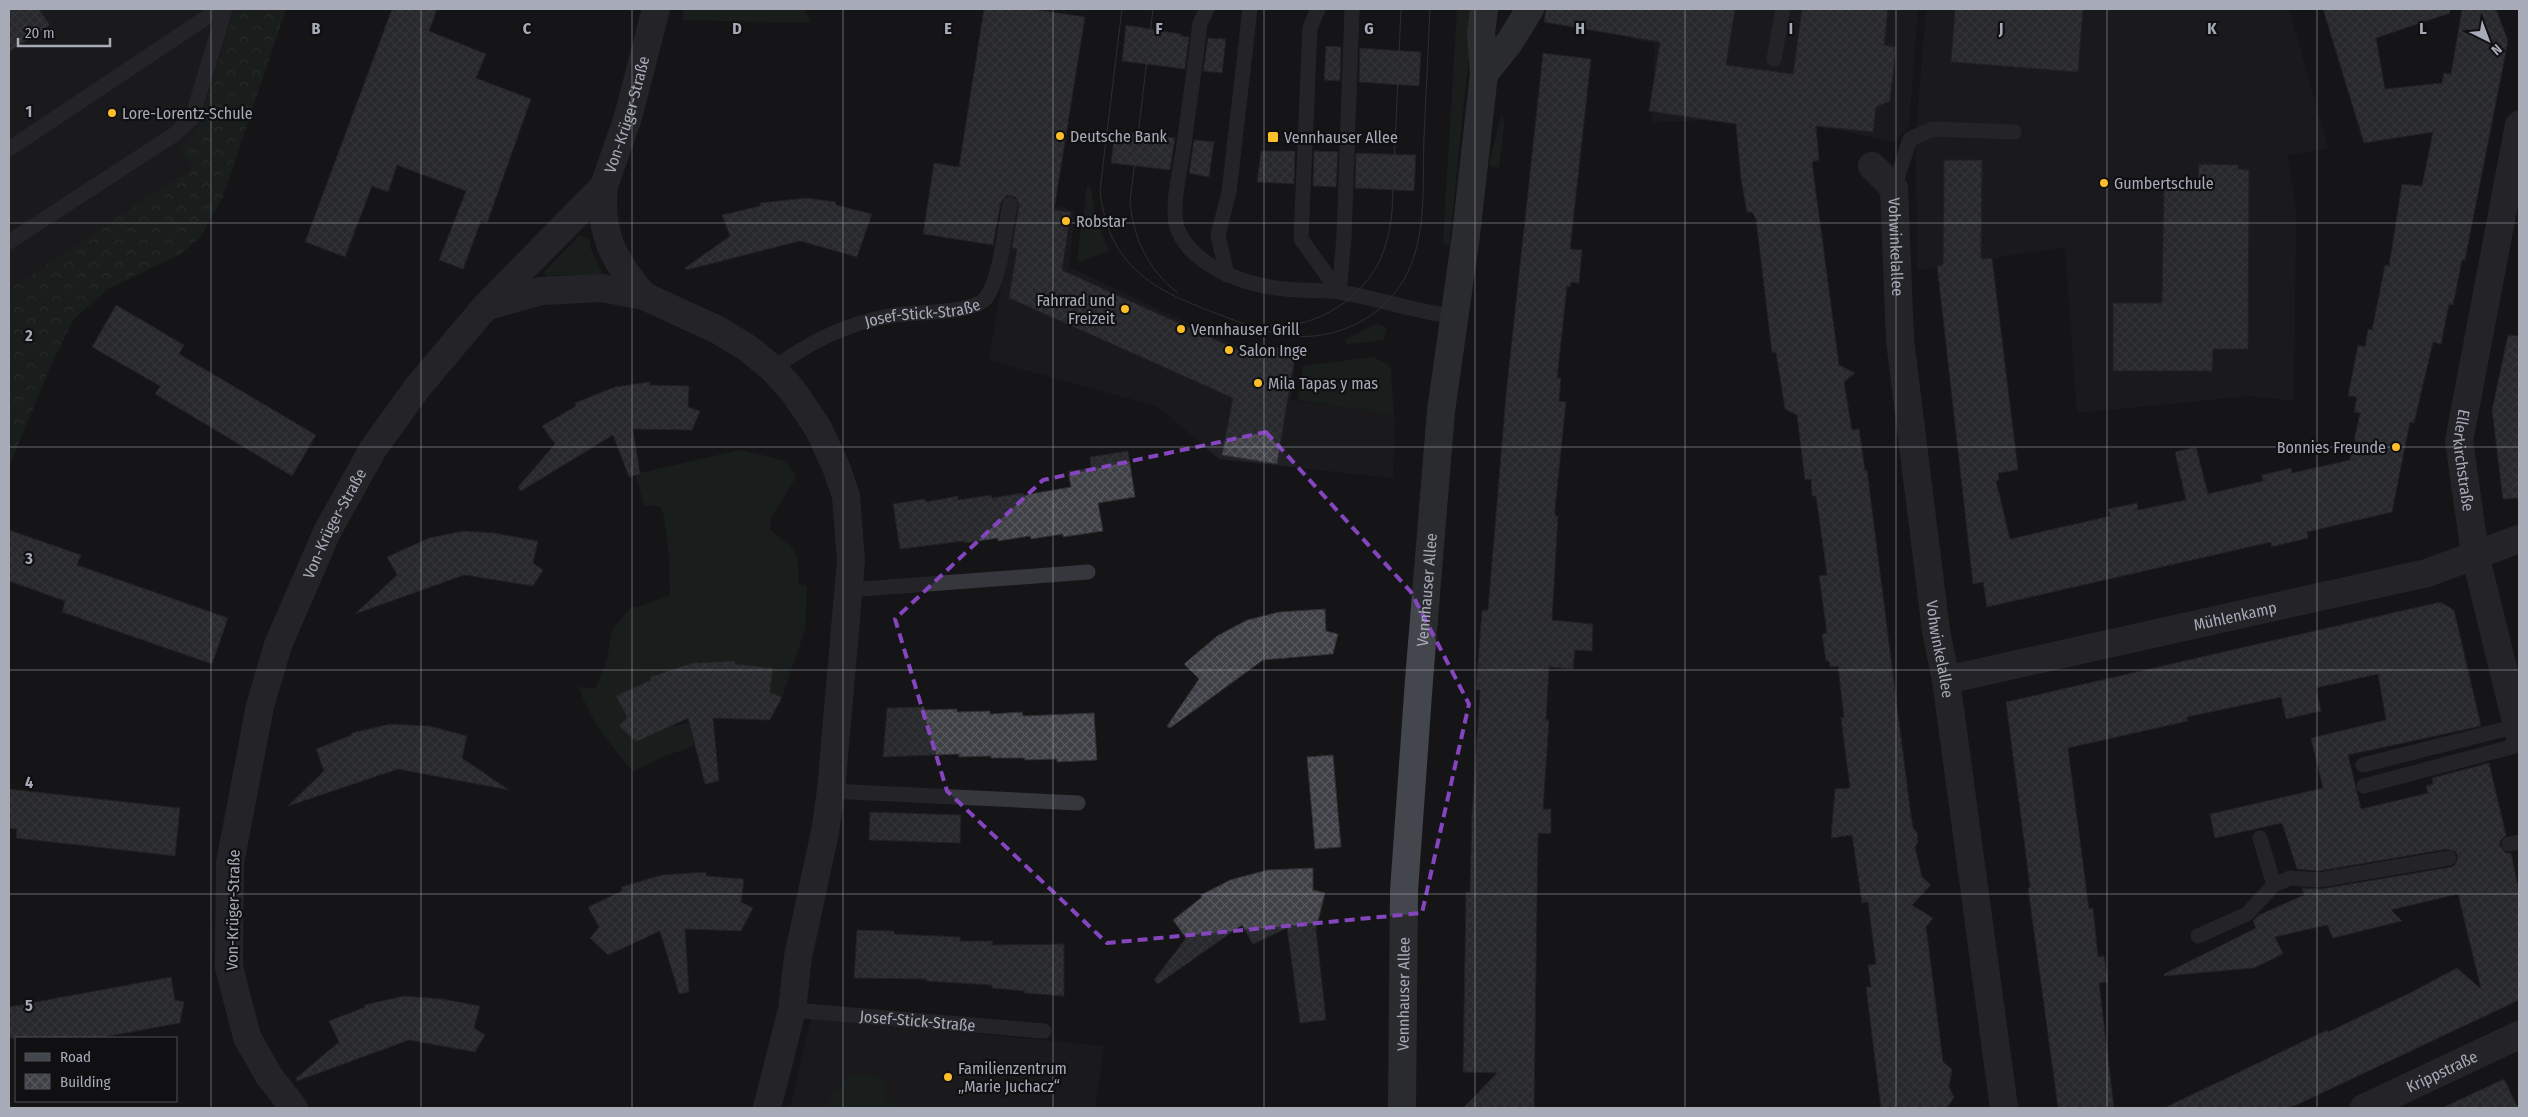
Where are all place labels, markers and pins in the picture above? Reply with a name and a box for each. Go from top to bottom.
place label: Lore-Lorentz-Schule [122,104,253,123]
marker: Lore-Lorentz-Schule [106,107,118,119]
place label: Deutsche Bank [1070,127,1168,146]
place label: Vennhauser Allee [1284,128,1398,147]
marker: Deutsche Bank [1054,130,1066,142]
marker: Vennhauser Allee [1266,130,1280,144]
place label: Gumbertschule [2114,174,2214,193]
marker: Gumbertschule [2098,177,2110,189]
place label: Robstar [1076,212,1127,231]
marker: Robstar [1060,215,1072,227]
place label: Fahrrad und Freizeit [1036,291,1116,328]
marker: Fahrrad und Freizeit [1119,303,1131,315]
place label: Vennhauser Grill [1191,320,1299,339]
marker: Vennhauser Grill [1175,323,1187,335]
place label: Salon Inge [1239,341,1307,360]
marker: Salon Inge [1223,344,1235,356]
place label: Mila Tapas y mas [1268,374,1378,393]
marker: Mila Tapas y mas [1252,377,1264,389]
place label: Bonnies Freunde [2277,438,2386,457]
marker: Bonnies Freunde [2390,441,2402,453]
place label: Familienzentrum „Marie Juchacz“ [958,1059,1067,1096]
marker: Familienzentrum „Marie Juchacz“ [942,1071,954,1083]

